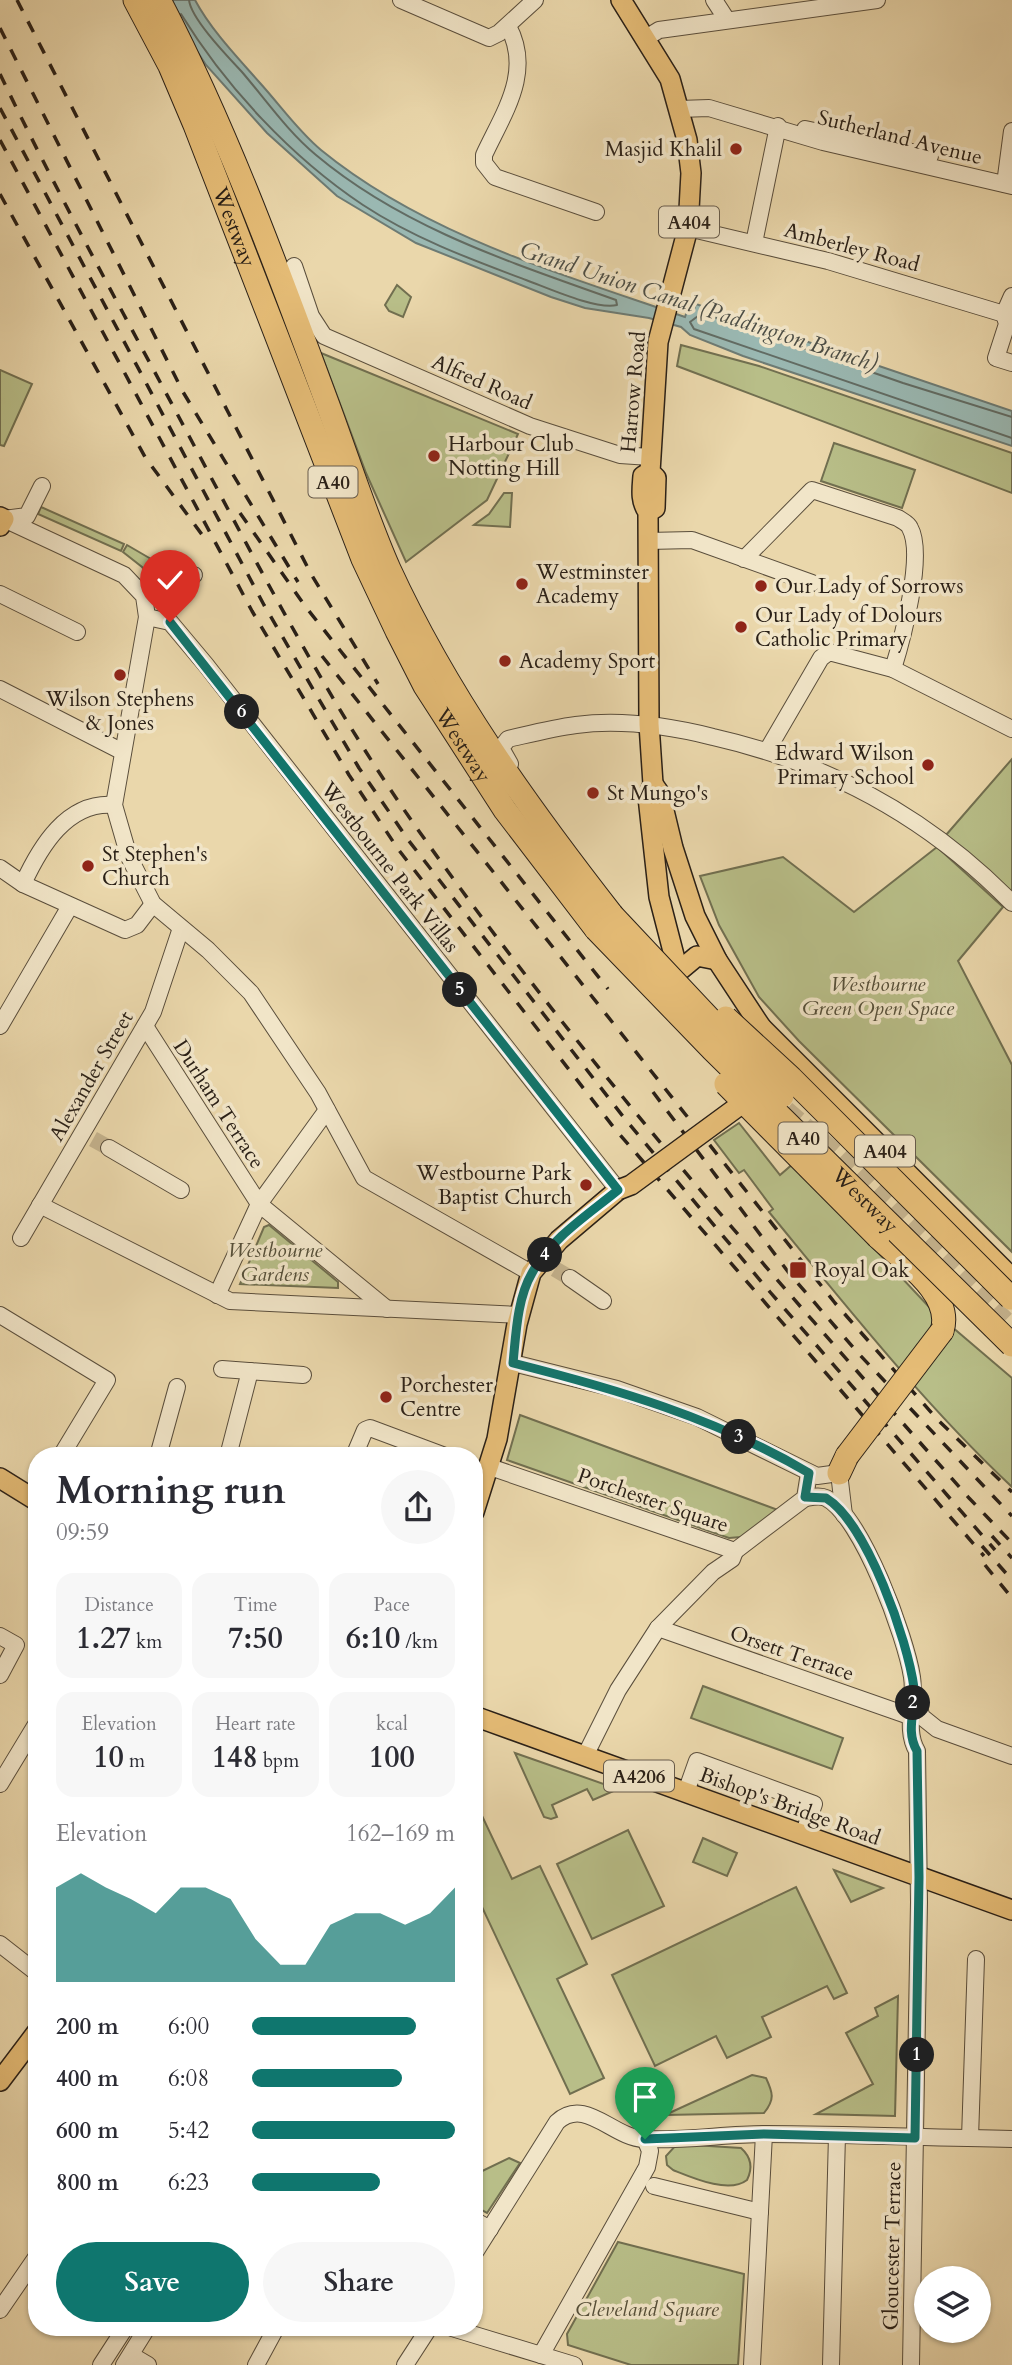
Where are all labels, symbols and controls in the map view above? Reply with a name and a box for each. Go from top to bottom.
street label: Sutherland Avenue [815,103,985,172]
place label: Masjid Khalil [605,135,722,164]
marker: Masjid Khalil [728,141,744,157]
street label: Westway [205,182,263,271]
road number: A404 [659,206,719,238]
street label: Amberley Road [781,215,923,279]
water label: Grand Union Canal (Paddington Branch) [516,234,882,379]
street label: Harrow Road [614,330,653,454]
street label: Alfred Road [427,347,537,417]
place label: Harbour Club Notting Hill [448,430,574,483]
marker: Harbour Club Notting Hill [426,448,442,464]
road number: A40 [308,467,358,498]
pin [140,550,200,622]
place label: Westminster Academy [535,558,649,611]
icon: check [151,561,189,599]
place label: Our Lady of Sorrows [775,572,963,601]
marker: Westminster Academy [514,576,530,592]
marker: Our Lady of Sorrows [753,578,769,594]
place label: Our Lady of Dolours Catholic Primary [755,601,942,654]
marker: Our Lady of Dolours Catholic Primary [733,619,749,635]
place label: Academy Sport [519,647,656,676]
marker: Academy Sport [497,653,513,669]
marker: Wilson Stephens & Jones [112,667,128,683]
place label: Wilson Stephens & Jones [45,685,194,738]
pin: 6 [224,694,260,730]
text: 6 [237,698,246,724]
street label: Westway [427,702,498,788]
place label: Edward Wilson Primary School [775,739,914,792]
marker: Edward Wilson Primary School [920,757,936,773]
street label: Westbourne Park Villas [313,775,466,959]
place label: St Mungo's [607,779,708,808]
marker: St Mungo's [585,785,601,801]
place label: St Stephen's Church [102,840,207,893]
marker: St Stephen's Church [80,858,96,874]
park label: Westbourne Green Open Space [802,970,955,1023]
pin: 5 [442,972,477,1007]
text: 5 [455,976,464,1002]
street label: Alexander Street [42,1006,141,1147]
street label: Durham Terrace [166,1034,271,1175]
road number: A40 [778,1122,828,1154]
road number: A404 [855,1135,915,1166]
place label: Westbourne Park Baptist Church [415,1159,573,1212]
street label: Westway [824,1160,905,1240]
marker: Westbourne Park Baptist Church [578,1177,594,1193]
park label: Westbourne Gardens [228,1236,323,1289]
pin: 4 [528,1238,562,1272]
text: 4 [540,1241,549,1267]
place label: Royal Oak [814,1256,910,1285]
marker: Royal Oak [788,1260,808,1280]
place label: Porchester Centre [400,1371,493,1424]
marker: Porchester Centre [378,1389,394,1405]
pin: 3 [722,1420,756,1454]
text: 3 [734,1423,743,1449]
street label: Porchester Square [573,1461,732,1540]
text: Morning run [56,1465,286,1517]
button: share [381,1470,455,1544]
text: 09:59 [56,1517,109,1548]
text: Distance [84,1592,154,1618]
text: Time [234,1592,277,1618]
text: Pace [373,1592,410,1618]
text: 1.27 [76,1618,131,1659]
text: 7:50 [228,1618,283,1659]
text: 6:10 [346,1618,400,1659]
street label: Orsett Terrace [726,1619,858,1688]
text: km [131,1629,162,1655]
text: /km [400,1629,438,1655]
pin: 2 [895,1686,930,1720]
text: 2 [908,1689,917,1715]
text: Elevation [81,1711,157,1737]
text: Heart rate [215,1711,296,1737]
text: kcal [376,1711,408,1737]
text: 10 [93,1737,124,1778]
text: 148 [212,1737,258,1778]
text: 100 [369,1737,415,1778]
text: m [124,1748,145,1774]
text: bpm [258,1748,299,1774]
road number: A4206 [604,1760,674,1792]
street label: Bishop's Bridge Road [695,1760,884,1853]
text: Elevation [56,1818,147,1849]
text: 162–169 m [346,1818,455,1849]
text: 200 m [56,2011,119,2042]
text: 6:00 [168,2011,209,2042]
pin: 1 [900,2038,934,2072]
text: 1 [912,2041,921,2067]
text: 400 m [56,2063,119,2094]
text: 6:08 [168,2063,209,2094]
pin [615,2067,675,2139]
icon: arrive [626,2078,664,2116]
text: 600 m [56,2115,119,2146]
text: 5:42 [168,2115,209,2146]
street label: Gloucester Terrace [877,2161,908,2331]
text: 800 m [56,2167,119,2198]
text: 6:23 [168,2167,209,2198]
button: Save [56,2242,249,2322]
button: Share [263,2242,455,2322]
map controls [914,2266,991,2343]
button: layers [914,2266,991,2343]
park label: Cleveland Square [575,2295,720,2324]

